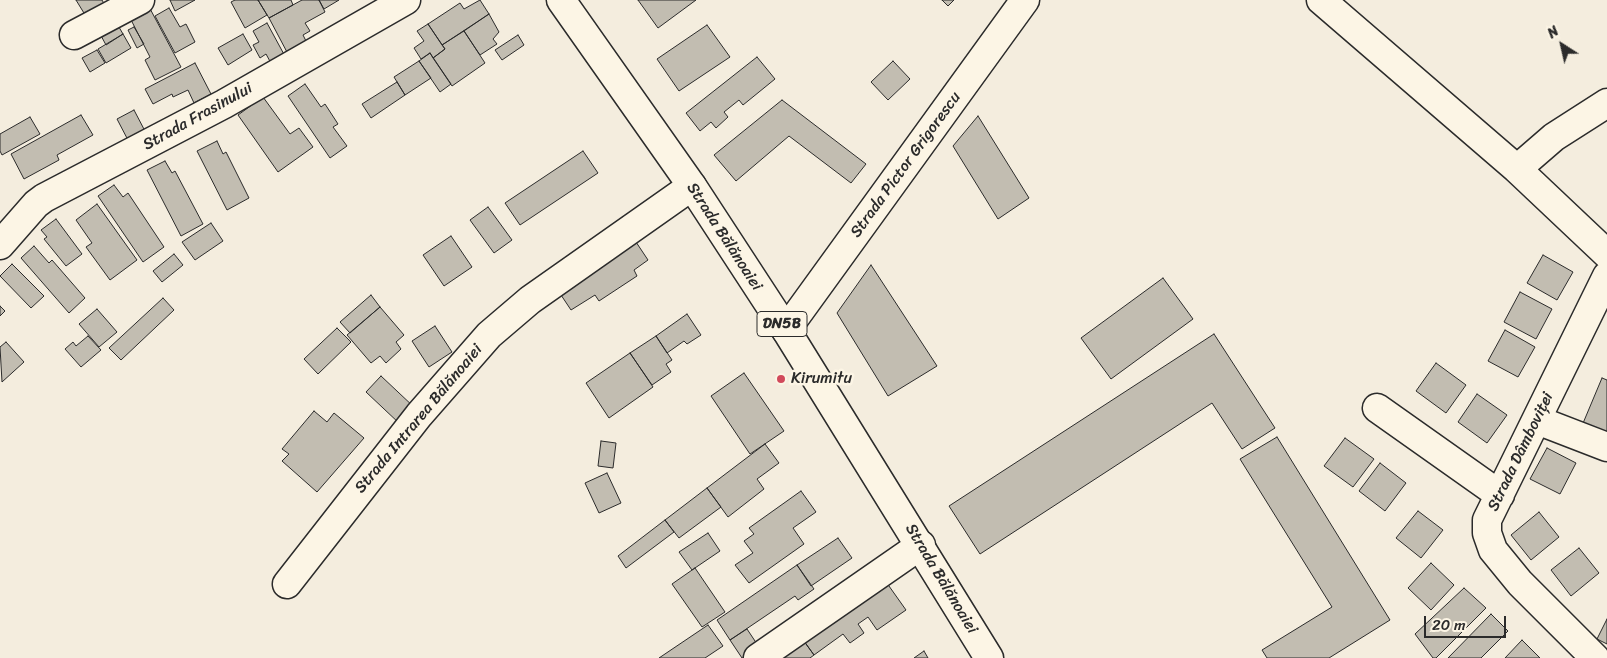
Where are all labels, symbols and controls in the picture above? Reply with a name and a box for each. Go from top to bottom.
text: N [1542,19,1564,45]
north arrow [1537,20,1587,70]
street label: Strada Frasinului [140,79,256,155]
street label: Strada Pictor Grigorescu [847,88,965,242]
street label: Strada Bălănoaiei [682,179,766,295]
road number: DN5B [757,312,807,336]
street label: Strada Intrarea Bălănoaiei [351,341,487,497]
place label: Kirumitu [791,369,852,389]
marker: Kirumitu [775,373,787,385]
street label: Strada Dâmboviței [1484,389,1558,515]
street label: Strada Bălănoaiei [901,521,981,637]
scale bar [1427,606,1510,638]
text: 20 m [1432,612,1466,638]

